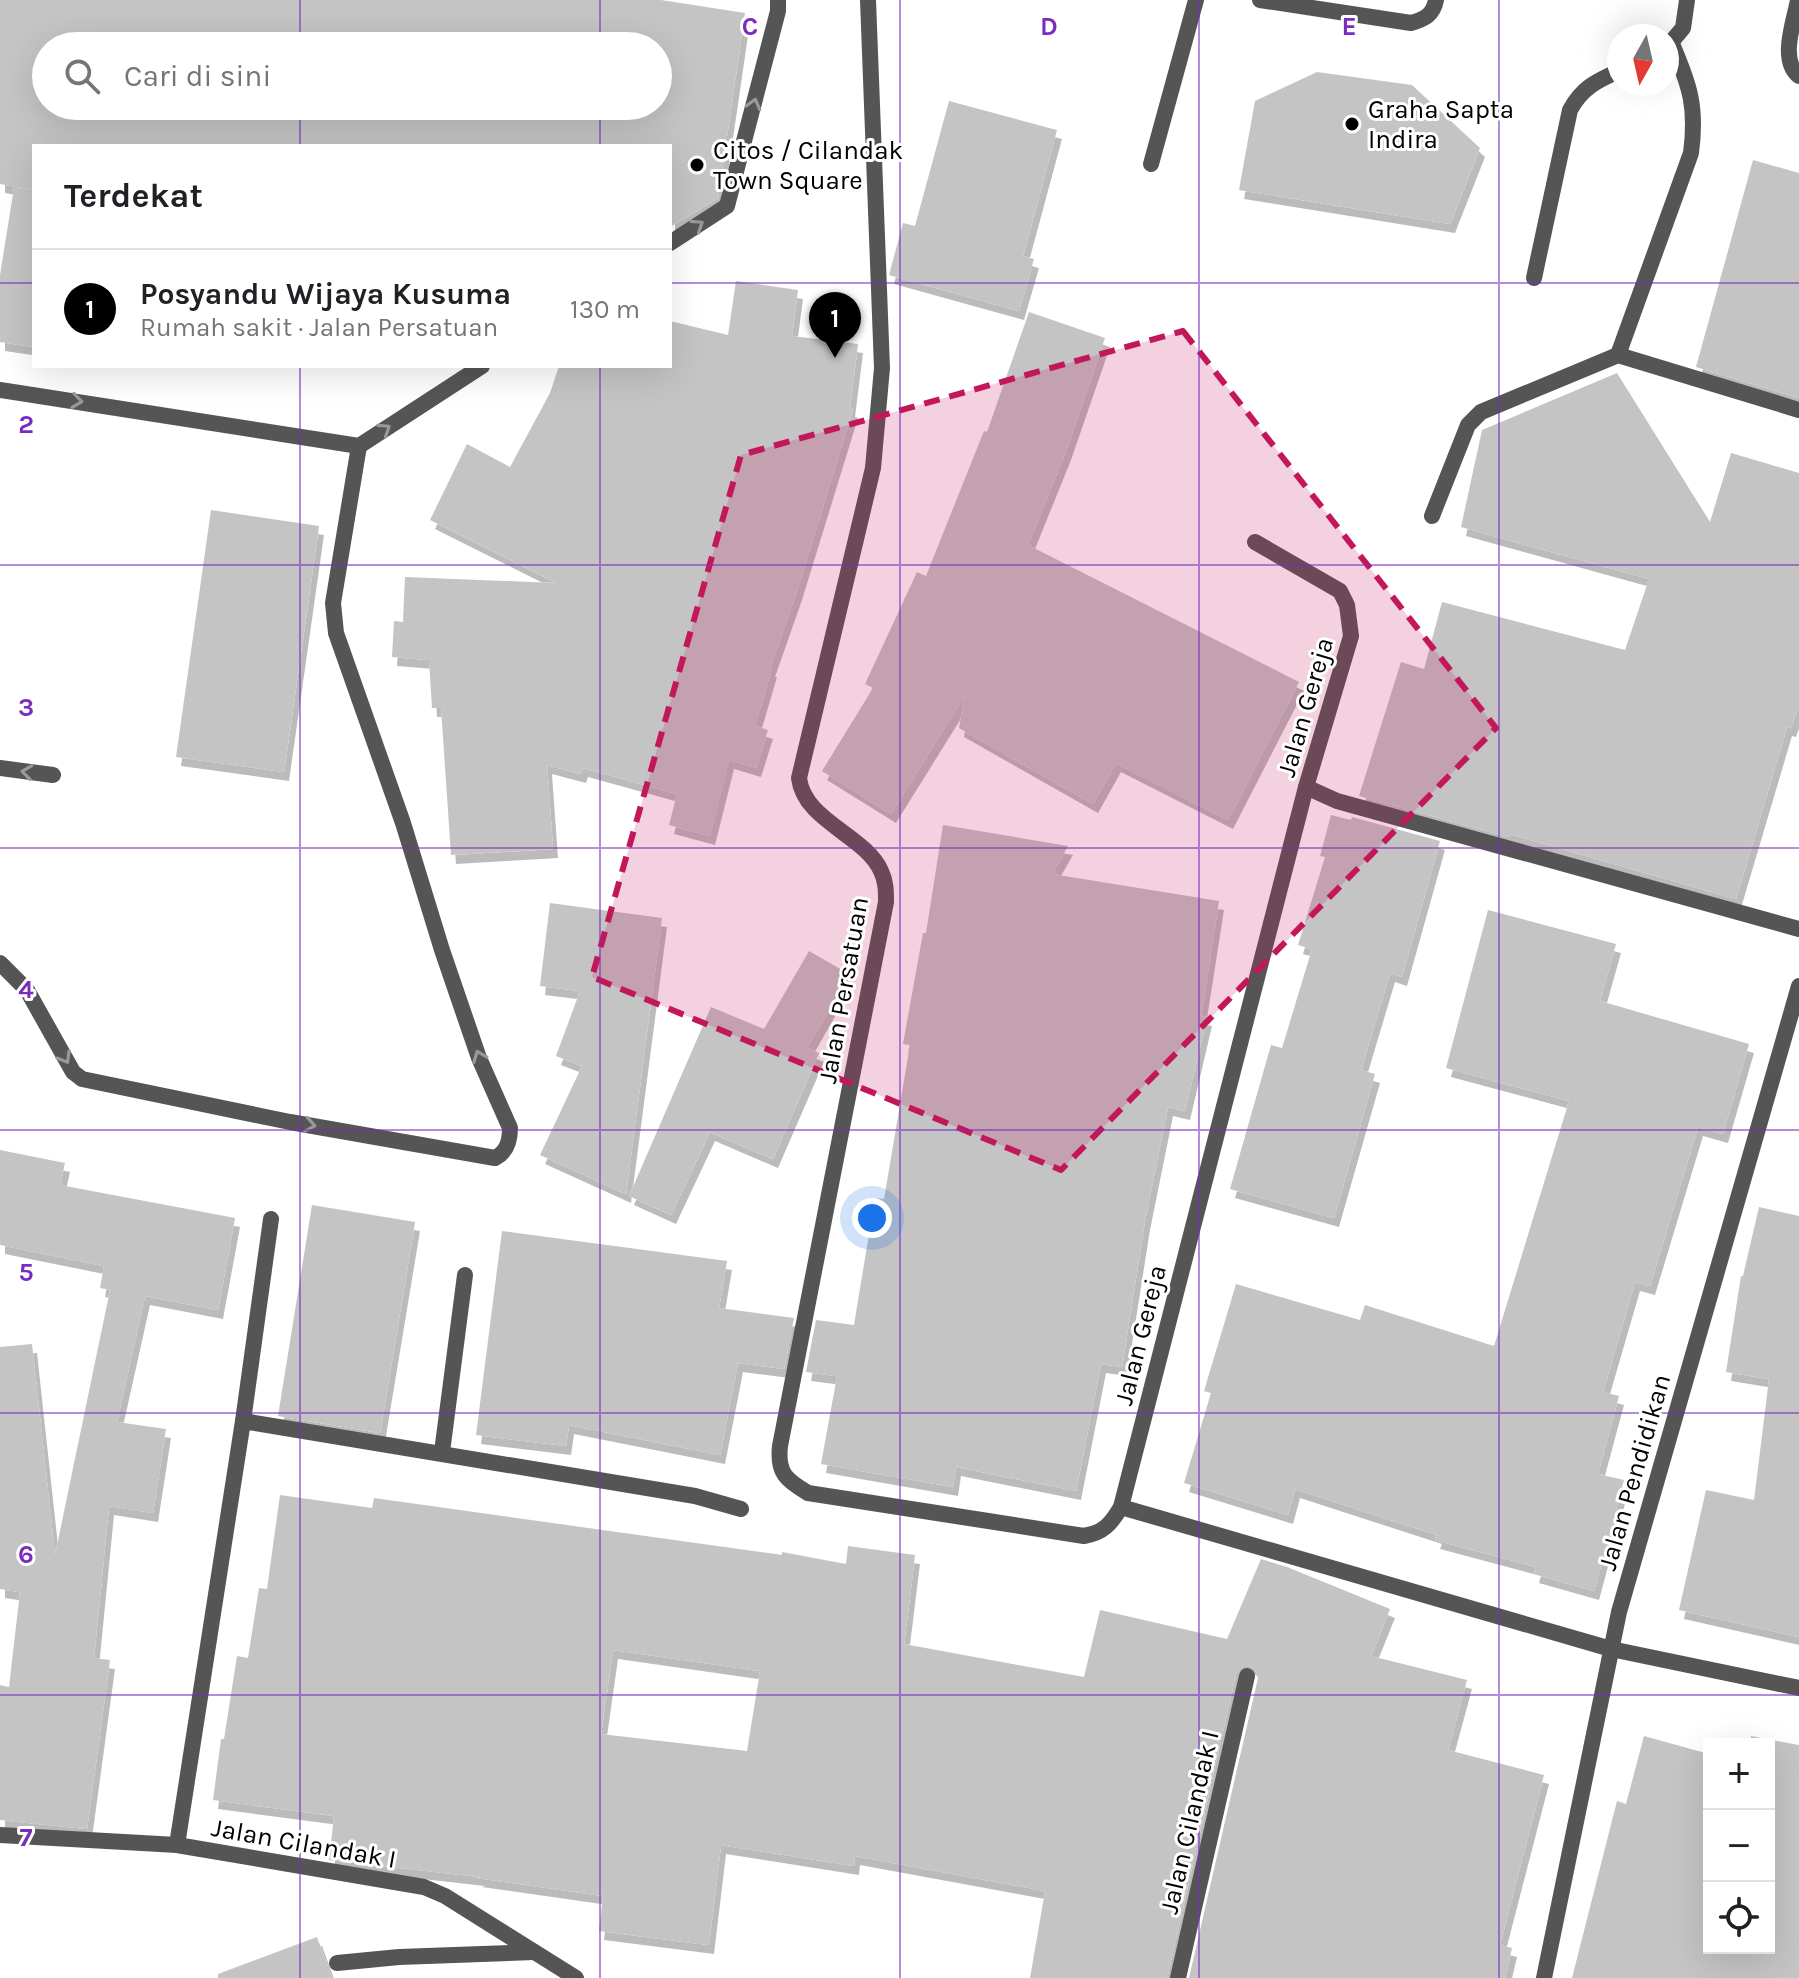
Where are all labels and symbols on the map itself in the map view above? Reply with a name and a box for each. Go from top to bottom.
text: C [742,11,758,42]
text: D [1040,11,1058,42]
text: E [1341,11,1357,42]
north arrow [1607,24,1679,96]
place label: Graha Sapta Indira [1368,94,1514,155]
one-way arrow [744,97,761,111]
marker: Graha Sapta Indira [1343,115,1361,133]
place label: Citos / Cilandak Town Square [713,135,903,196]
marker: Citos / Cilandak Town Square [688,156,706,174]
one-way arrow [690,219,704,234]
pin: 1 [809,292,861,358]
one-way arrow [70,392,84,409]
text: 2 [18,409,34,440]
one-way arrow [376,424,391,439]
street label: Jalan Gereja [1271,634,1340,780]
text: 3 [18,692,34,723]
one-way arrow [20,763,33,780]
street label: Jalan Persatuan [812,894,875,1086]
text: 4 [18,974,34,1005]
one-way arrow [55,1050,71,1064]
one-way arrow [472,1050,489,1064]
one-way arrow [303,1116,317,1133]
your location [852,1198,892,1238]
text: 5 [18,1257,34,1288]
street label: Jalan Gereja [1108,1262,1173,1409]
street label: Jalan Pendidikan [1592,1370,1677,1574]
text: 6 [18,1539,34,1570]
street label: Jalan Cilandak I [1153,1727,1226,1917]
street label: Jalan Cilandak I [209,1812,399,1875]
text: 7 [20,1822,33,1853]

